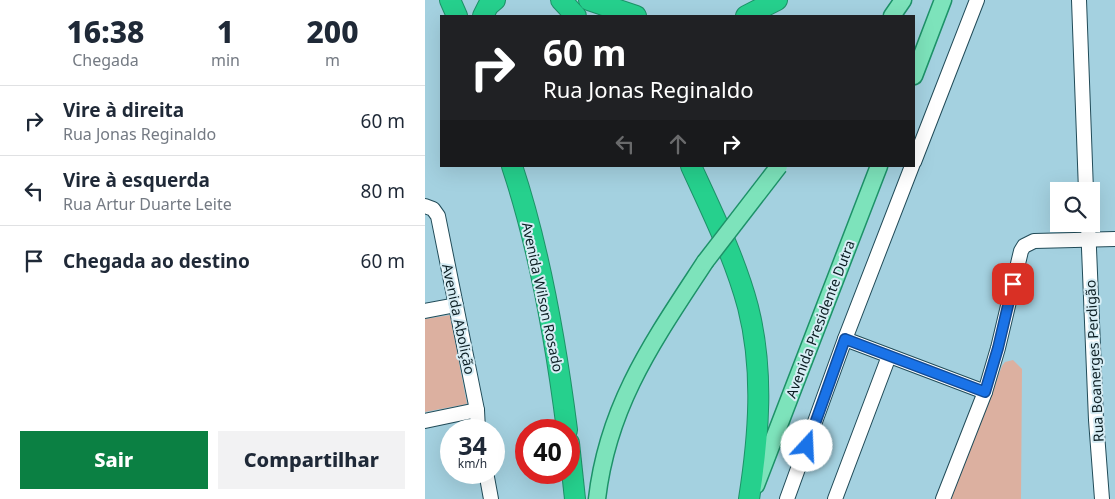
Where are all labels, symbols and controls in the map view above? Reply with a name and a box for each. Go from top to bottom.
text: 16:38 [67,11,144,52]
text: 1 [217,11,234,52]
text: 200 [306,11,358,52]
text: 60 m [543,29,626,76]
icon: right [460,35,525,100]
text: Chegada [72,49,139,71]
text: min [211,49,240,71]
text: m [325,49,340,71]
text: Rua Jonas Reginaldo [543,74,754,104]
text: Vire à direita [63,97,184,123]
icon: right [20,107,48,135]
text: 60 m [361,108,405,134]
text: Rua Jonas Reginaldo [63,123,216,145]
icon: left [611,130,639,158]
icon: ahead [664,130,692,158]
icon: right [717,130,745,158]
text: Vire à esquerda [63,167,210,193]
icon: left [20,177,48,205]
text: 80 m [361,178,405,204]
map controls [1050,182,1100,232]
button: search [1050,182,1100,232]
text: Rua Artur Duarte Leite [63,193,232,215]
street label: Avenida Wilson Rosado [518,220,568,374]
street label: Avenida Presidente Dutra [781,237,859,401]
icon: arrive [20,247,48,275]
text: Chegada ao destino [63,248,250,274]
text: 60 m [361,248,405,274]
street label: Avenida Abolição [438,262,480,376]
pin [992,263,1034,305]
icon: arrive [999,270,1027,298]
street label: Rua Boanerges Perdigão [1080,279,1108,443]
speed limit sign: 40 [515,419,580,484]
position arrow [780,419,832,471]
text: 34 [458,428,487,462]
button: Sair [20,431,208,489]
button: Compartilhar [218,431,405,489]
text: km/h [458,455,487,472]

